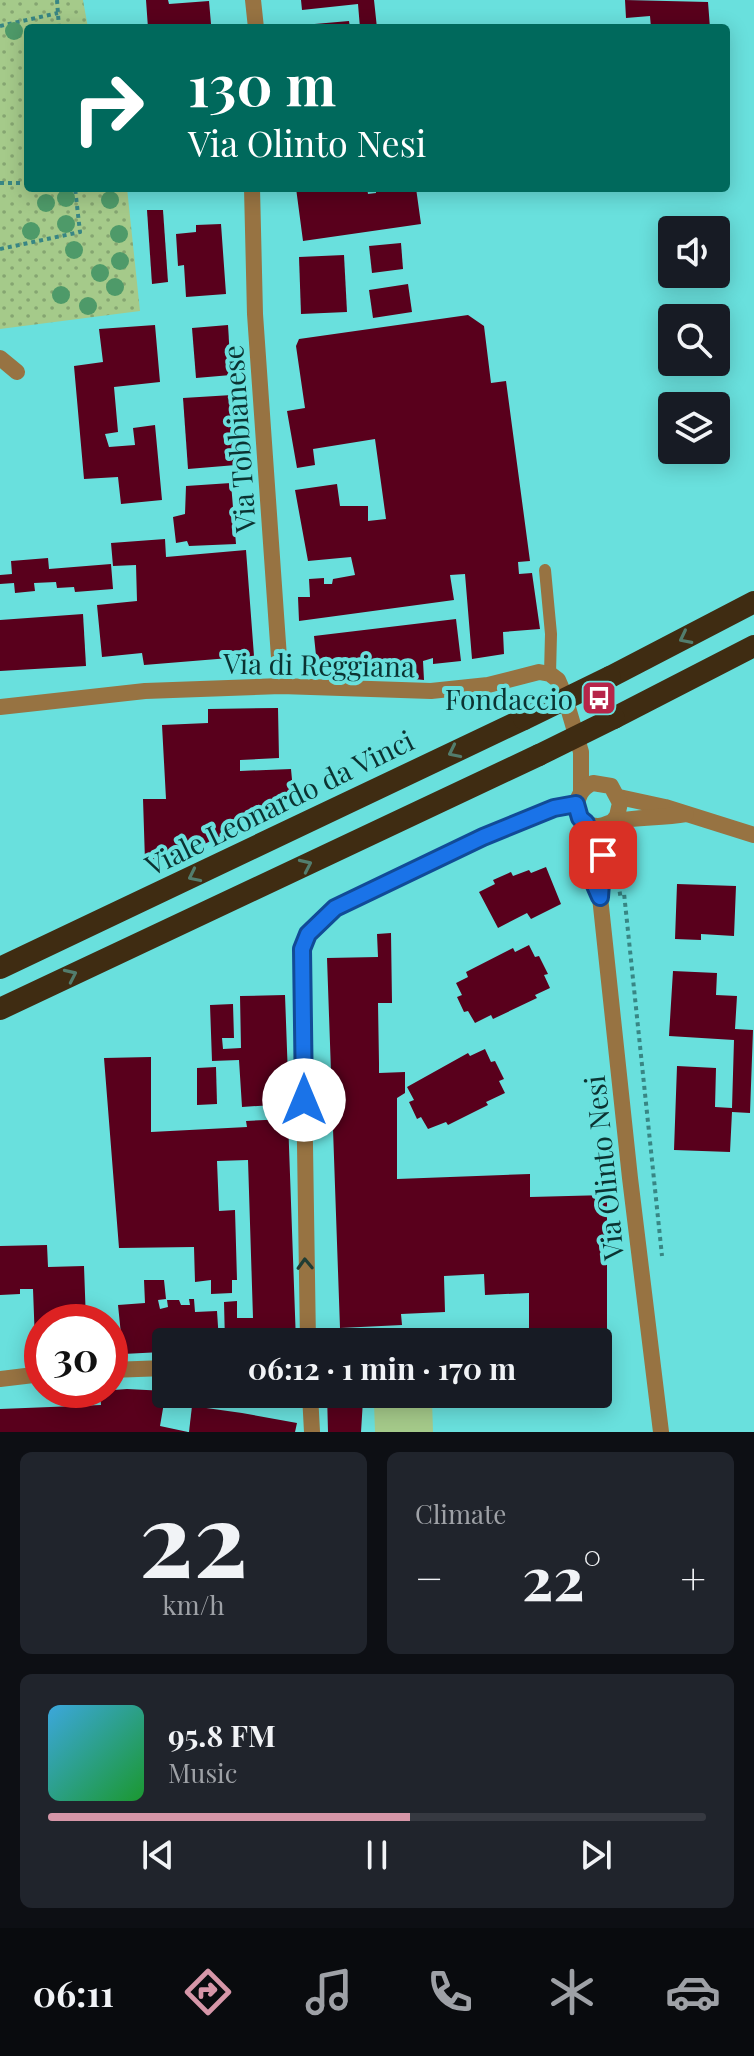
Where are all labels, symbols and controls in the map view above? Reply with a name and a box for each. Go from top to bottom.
text: 130 m [188,46,336,121]
icon: right [56,56,160,160]
text: Via Olinto Nesi [188,118,426,166]
map controls [658,216,730,464]
button: sound [658,216,730,288]
button: search [658,304,730,376]
street label: Via Tobbianese [213,344,263,535]
button: layers [658,392,730,464]
one-way arrow [678,629,693,644]
street label: Via di Reggiana [222,644,415,684]
bus stop icon: Fondaccio [580,679,618,717]
place label: Fondaccio [445,680,573,717]
street label: Viale Leonardo da Vinci [138,721,419,884]
one-way arrow [447,742,462,758]
pin [569,821,637,889]
icon: arrive [581,833,625,877]
one-way arrow [297,859,312,875]
one-way arrow [188,866,202,882]
one-way arrow [62,969,77,985]
position arrow [262,1058,346,1142]
street label: Via Olinto Nesi [575,1074,631,1263]
one-way arrow [297,1257,314,1270]
speed limit sign: 30 [24,1304,128,1408]
text: 06:12 · 1 min · 170 m [248,1348,516,1388]
text: 22 [139,1465,248,1604]
text: Climate [415,1496,506,1531]
text: 22° [522,1536,602,1616]
text: − [415,1547,443,1606]
text: + [680,1547,706,1606]
text: km/h [162,1587,225,1622]
text: 95.8 FM [168,1715,276,1755]
text: Music [168,1755,237,1790]
icon: previous [136,1833,180,1877]
icon: pause [355,1833,399,1877]
icon: next [574,1833,618,1877]
icon: directions [180,1964,236,2020]
icon: music [301,1964,357,2020]
icon: phone [422,1964,478,2020]
icon: climate [544,1964,600,2020]
icon: car [665,1964,721,2020]
text: 06:11 [33,1968,114,2016]

